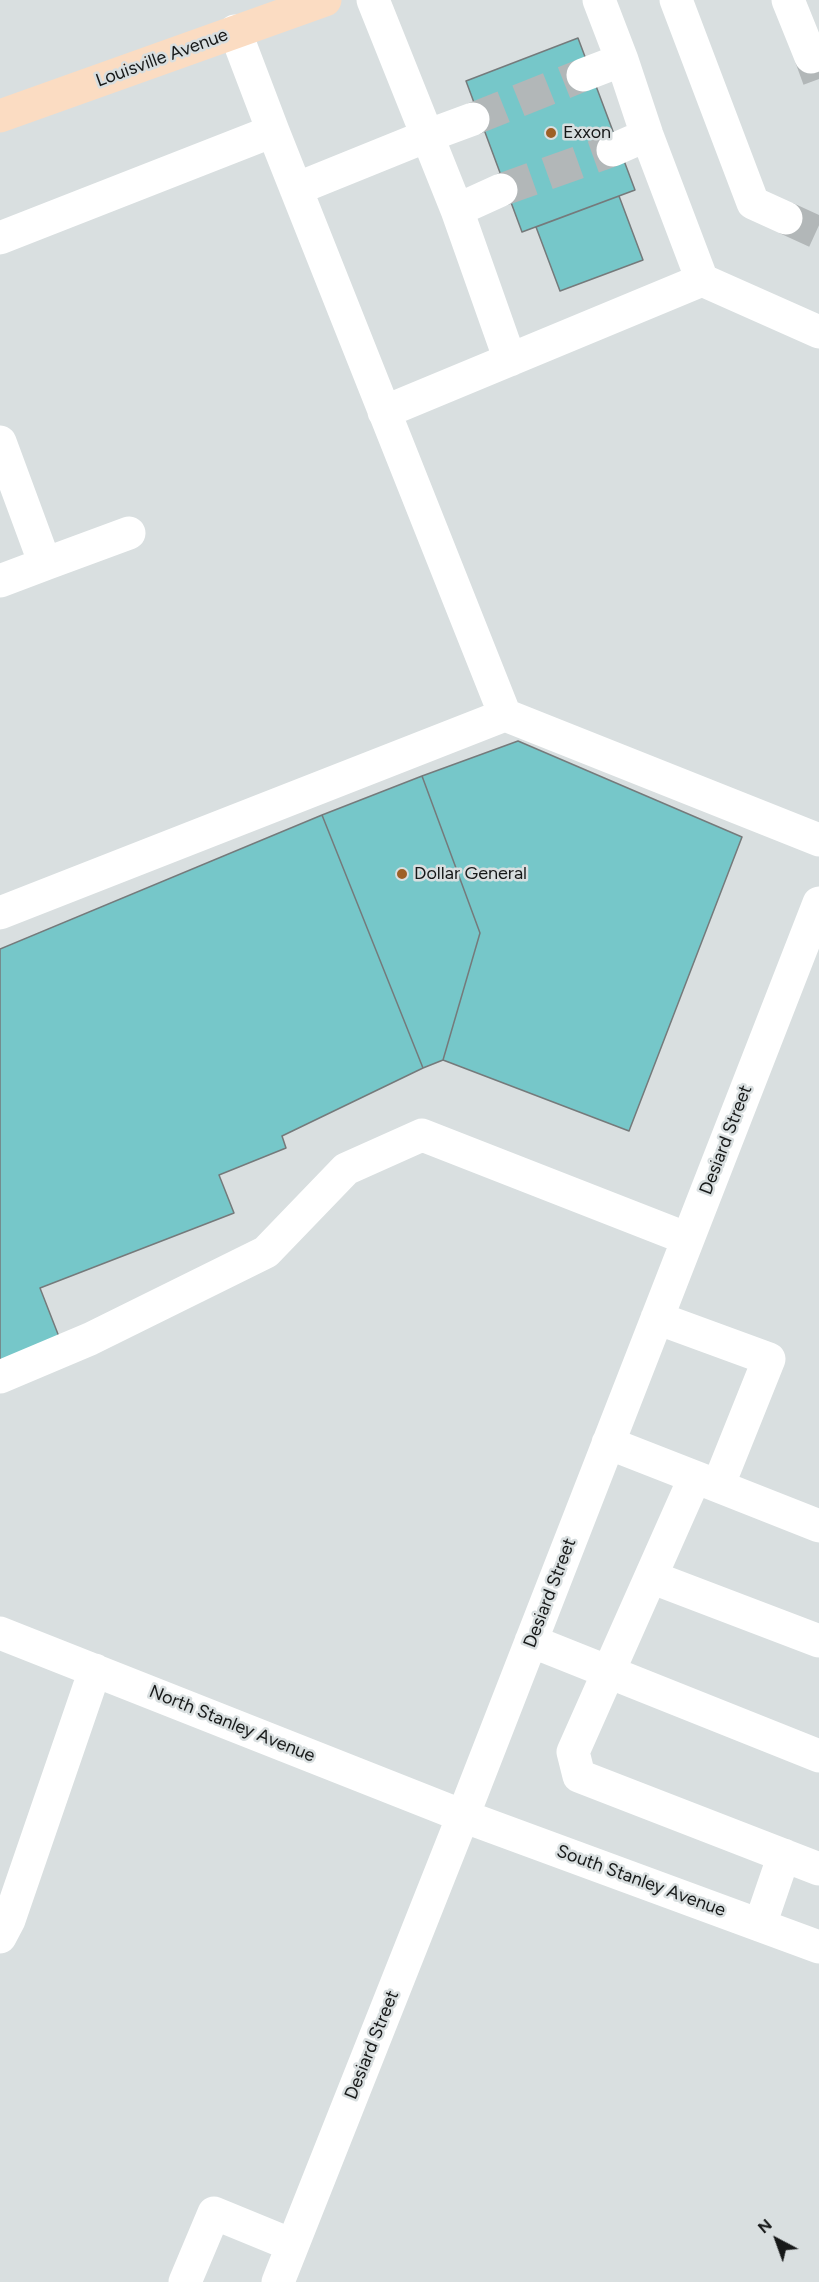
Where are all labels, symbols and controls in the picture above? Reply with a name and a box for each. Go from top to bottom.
street label: Louisville Avenue [93,24,231,92]
place label: Exxon [563,122,611,144]
marker: Exxon [544,126,558,140]
place label: Dollar General [414,863,527,885]
marker: Dollar General [395,867,409,881]
street label: Desiard Street [695,1082,757,1198]
street label: Desiard Street [519,1535,581,1651]
street label: North Stanley Avenue [146,1681,318,1767]
street label: South Stanley Avenue [554,1840,728,1922]
street label: Desiard Street [340,1987,404,2103]
north arrow [747,2210,807,2270]
text: N [754,2215,776,2237]

